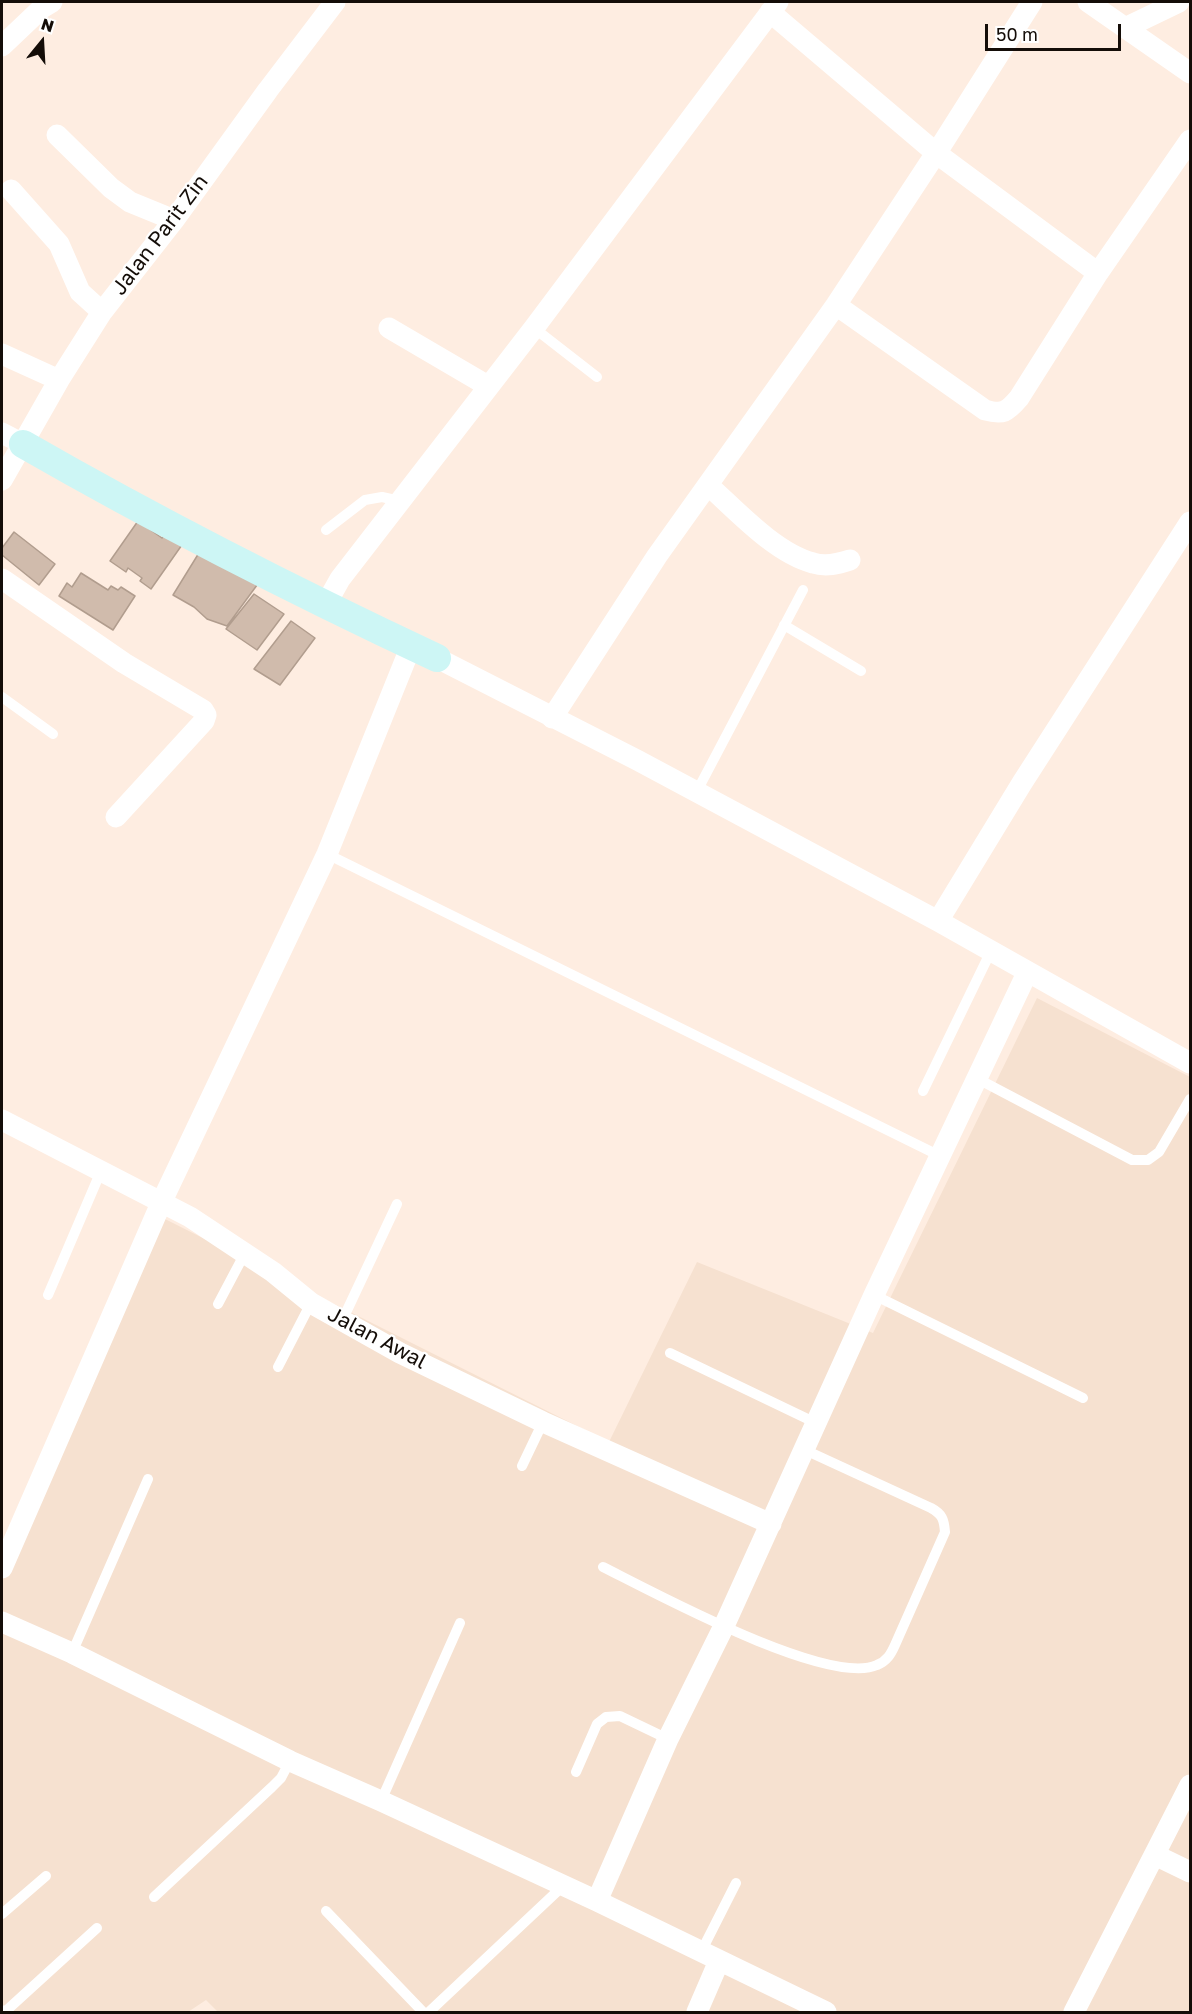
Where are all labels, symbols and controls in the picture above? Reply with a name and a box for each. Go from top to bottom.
north arrow [12,12,72,72]
scale bar [988,12,1124,50]
text: N [39,13,56,36]
text: 50 m [996,23,1038,45]
street label: Jalan Parit Zin [107,170,213,300]
street label: Jalan Awal [323,1301,431,1375]

